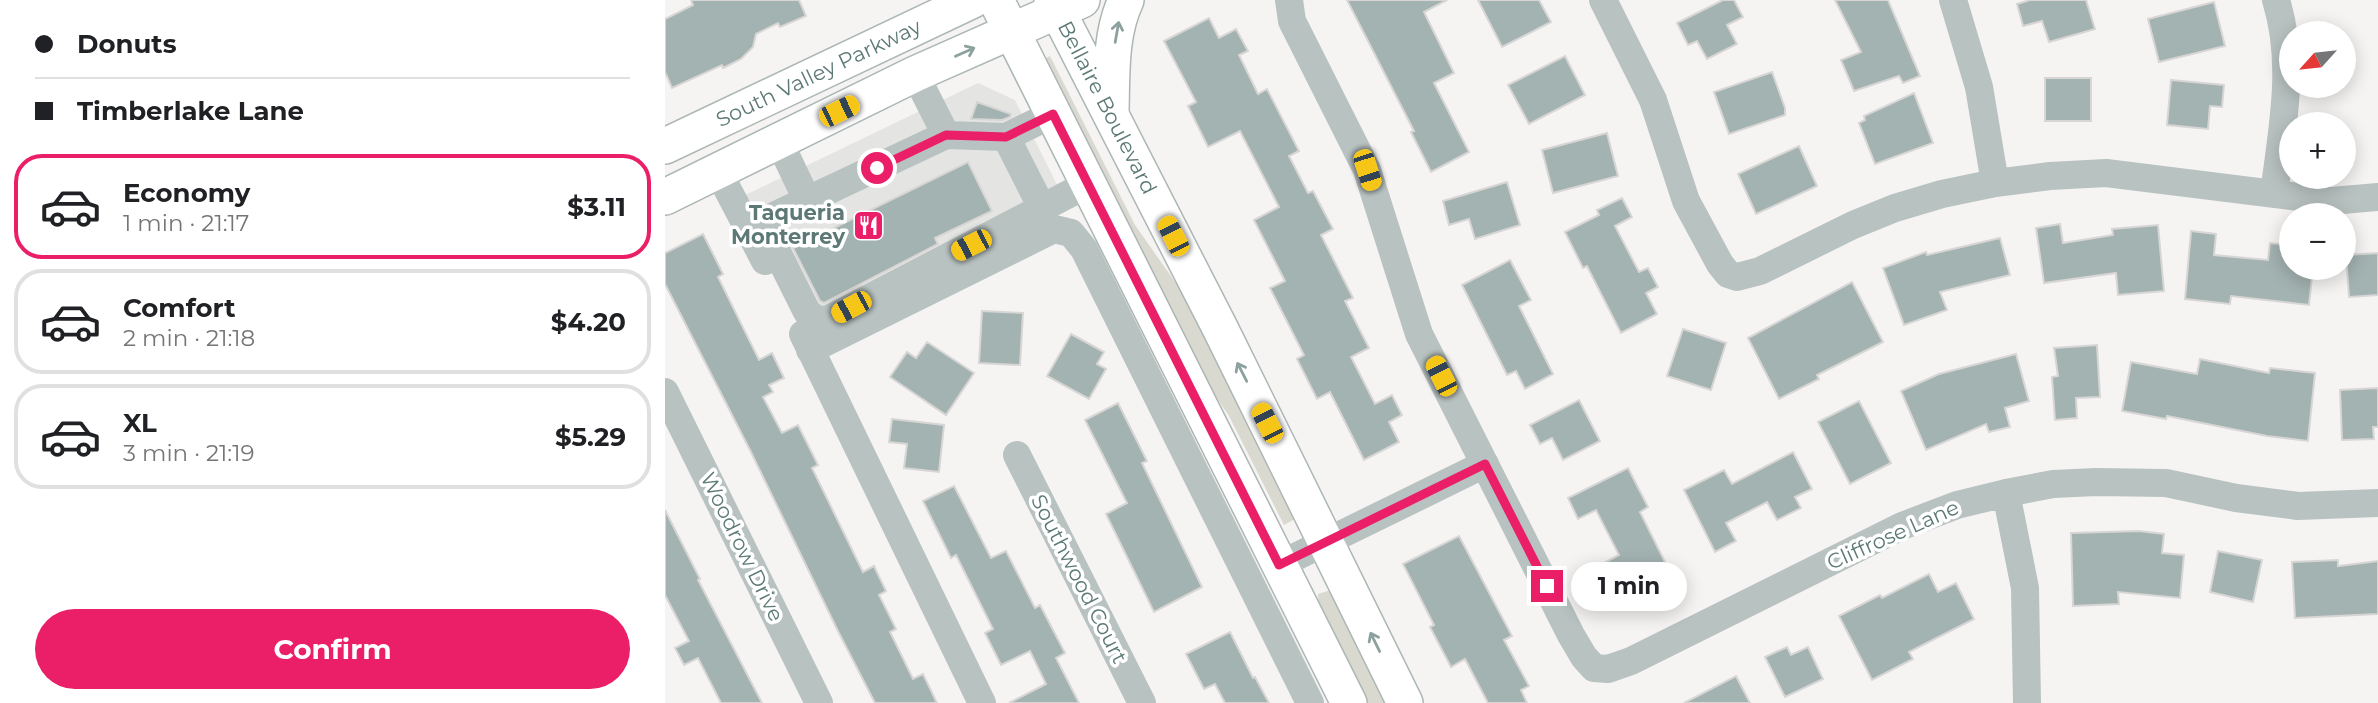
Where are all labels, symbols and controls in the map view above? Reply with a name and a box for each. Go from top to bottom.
street label: South Valley Parkway [712,13,926,132]
street label: Bellaire Boulevard [1053,17,1162,198]
one-way arrow [1110,21,1124,44]
north arrow [2279,21,2355,98]
map controls [2279,21,2356,280]
text: Donuts [77,28,176,60]
one-way arrow [954,45,975,58]
car [816,92,863,130]
text: Timberlake Lane [77,95,304,127]
button: + [2279,112,2356,189]
car [1351,147,1384,193]
route start [861,152,893,184]
icon: car [39,175,102,238]
text: Economy [123,177,250,209]
text: $3.11 [567,191,626,223]
place label: Taqueria Monterrey [731,200,845,249]
button: − [2279,203,2356,280]
restaurant icon: Taqueria Monterrey [851,208,885,242]
text: 1 min · 21:17 [123,209,249,237]
car [1155,213,1192,259]
car [948,226,995,264]
car [828,288,875,326]
icon: car [39,290,102,353]
text: Comfort [123,292,235,324]
text: $4.20 [551,306,626,338]
text: 2 min · 21:18 [123,324,255,352]
car [1423,353,1460,399]
one-way arrow [1234,362,1248,383]
car [1249,400,1286,446]
icon: car [39,405,102,468]
text: XL [123,407,157,439]
text: $5.29 [555,421,626,453]
text: 3 min · 21:19 [123,439,255,467]
street label: Woodrow Drive [696,468,789,625]
street label: Southwood Court [1026,490,1133,667]
street label: Cliffrose Lane [1823,494,1963,575]
callout: 1 min [1571,562,1687,610]
route end [1531,570,1563,602]
text: 1 min [1598,572,1660,600]
button: Confirm [35,609,630,689]
one-way arrow [1368,632,1381,653]

